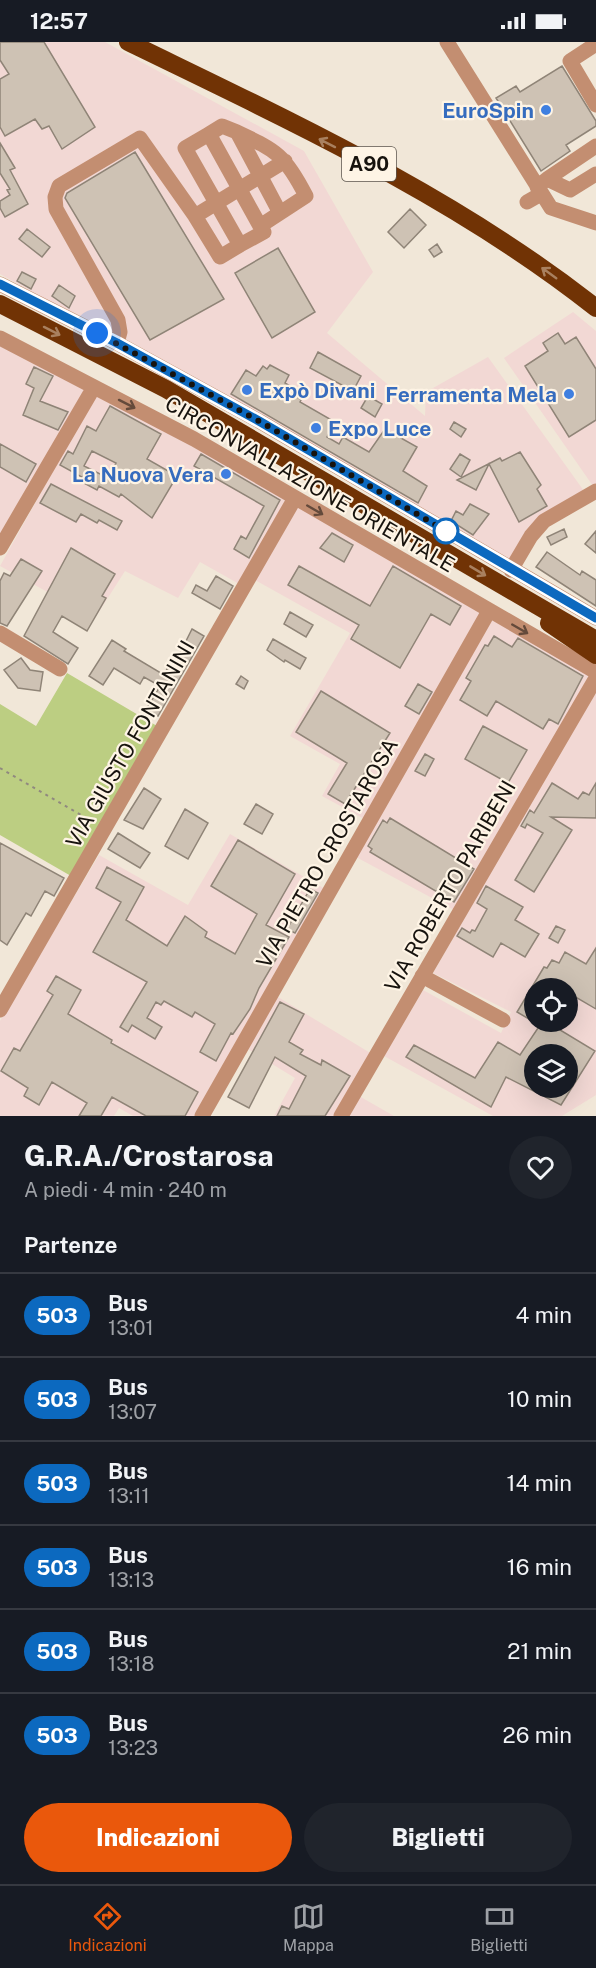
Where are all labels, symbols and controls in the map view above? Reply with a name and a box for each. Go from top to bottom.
text: 12:57 [30,8,88,34]
place label: EuroSpin [442,98,534,123]
marker: EuroSpin [539,103,553,117]
one-way arrow [319,137,336,149]
road number: A90 [342,147,396,181]
one-way arrow [542,267,558,279]
your location [82,318,112,348]
one-way arrow [43,325,60,337]
place label: Expò Divani [259,378,375,403]
place label: Ferramenta Mela [385,382,557,407]
marker: Expò Divani [240,383,254,397]
marker: Ferramenta Mela [562,387,576,401]
street label: CIRCONVALLAZIONE ORIENTALE [161,391,459,577]
one-way arrow [117,399,135,410]
place label: Expo Luce [328,416,431,441]
marker: Expo Luce [309,421,323,435]
place label: La Nuova Vera [72,462,214,487]
marker: La Nuova Vera [219,467,233,481]
one-way arrow [306,504,323,516]
unlabelled marker [433,518,459,544]
one-way arrow [469,565,486,577]
one-way arrow [511,623,528,635]
street label: VIA GIUSTO FONTANINI [60,636,200,852]
street label: VIA PIETRO CROSTAROSA [251,734,403,972]
street label: VIA ROBERTO PARIBENI [379,776,521,996]
map controls [524,978,578,1098]
button: locate [524,978,578,1032]
button: layers [524,1044,578,1098]
button: heart [509,1136,572,1199]
text: G.R.A./Crostarosa [24,1139,273,1172]
text: A piedi · 4 min · 240 m [24,1178,227,1202]
text: Partenze [24,1232,117,1258]
text: Bus [108,1290,148,1316]
text: 4 min [516,1302,572,1328]
text: 503 [36,1303,78,1328]
text: 13:01 [108,1316,154,1340]
text: Bus [108,1374,148,1400]
text: 10 min [507,1386,572,1412]
text: 503 [36,1387,78,1412]
text: 13:07 [108,1400,157,1424]
text: Bus [108,1458,148,1484]
text: 14 min [507,1470,572,1496]
text: 503 [36,1471,78,1496]
text: 13:11 [108,1484,150,1508]
text: Bus [108,1542,148,1568]
text: 16 min [507,1554,572,1580]
text: 503 [36,1555,78,1580]
text: 13:13 [108,1568,154,1592]
text: Bus [108,1626,148,1652]
text: 21 min [507,1638,572,1664]
text: 503 [36,1639,78,1664]
text: 13:18 [108,1652,154,1676]
text: Bus [108,1710,148,1736]
text: 26 min [503,1722,572,1748]
text: 503 [36,1723,78,1748]
text: 13:23 [108,1736,158,1760]
button: Indicazioni [24,1803,292,1872]
button: Biglietti [304,1803,572,1872]
tab: Indicazioni [68,1900,147,1955]
tab: Mappa [283,1900,334,1955]
tab: Biglietti [470,1900,528,1955]

